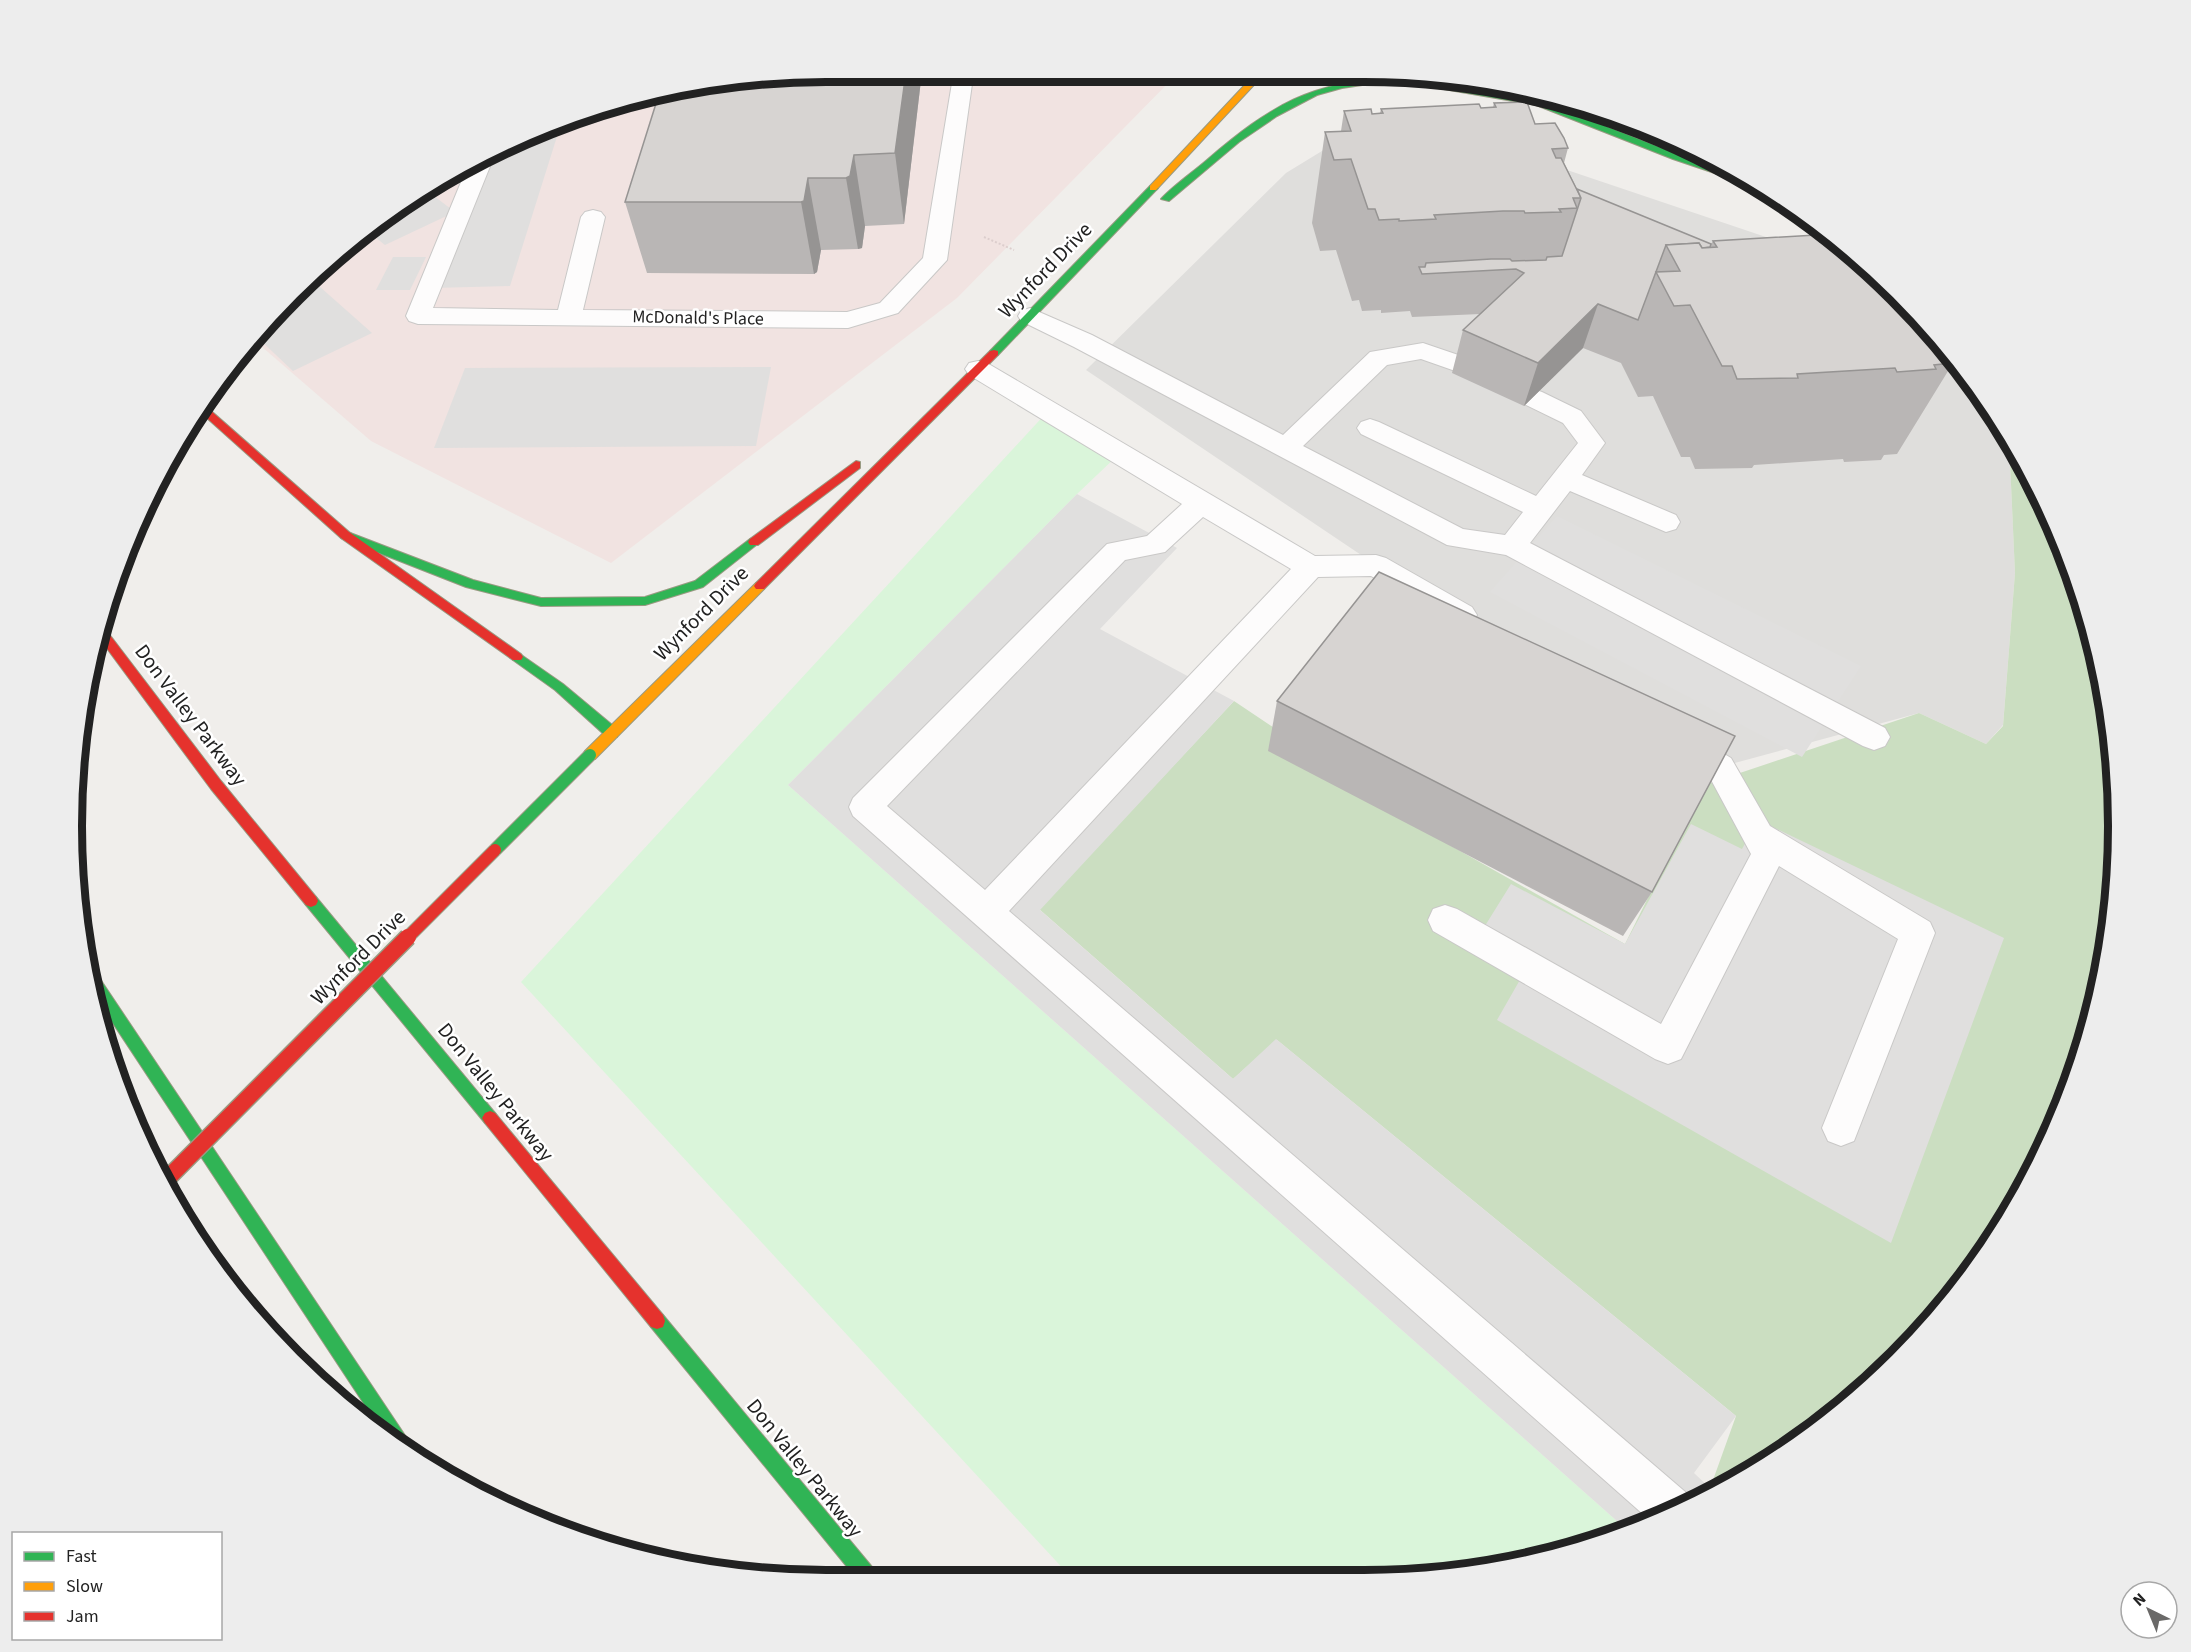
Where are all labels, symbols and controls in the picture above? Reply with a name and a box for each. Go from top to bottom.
street label: Wynford Drive [991,215,1099,325]
street label: McDonald's Place [632,304,764,332]
street label: Wynford Drive [647,559,755,667]
street label: Don Valley Parkway [128,638,254,792]
street label: Wynford Drive [304,903,412,1011]
street label: Don Valley Parkway [431,1016,561,1168]
street label: Don Valley Parkway [740,1392,870,1544]
legend [12,1532,222,1640]
text: Fast [66,1544,97,1569]
text: Slow [66,1574,103,1599]
north arrow [2119,1580,2179,1640]
text: N [2128,1588,2151,1611]
text: Jam [66,1604,99,1629]

